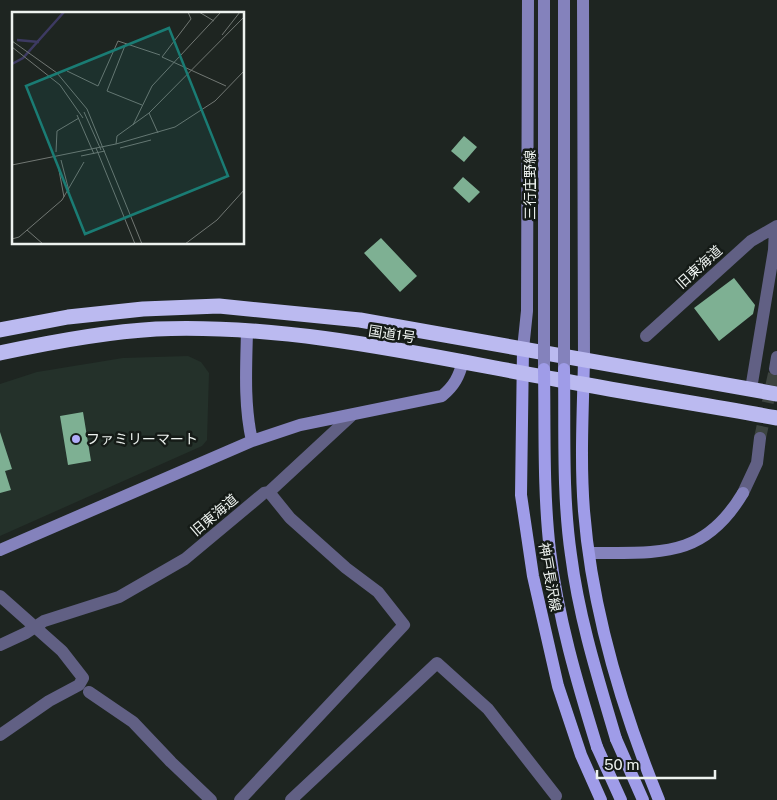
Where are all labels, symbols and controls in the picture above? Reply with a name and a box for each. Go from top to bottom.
inset map [12,12,245,245]
street label: 三行庄野線 [522,150,538,220]
street label: 旧東海道 [673,242,725,292]
street label: 国道1号 [367,322,417,346]
place label: ファミリーマート [86,431,198,447]
marker: ファミリーマート [70,433,82,445]
street label: 旧東海道 [187,491,241,539]
street label: 神戸長沢線 [536,541,564,613]
scale bar [597,748,714,780]
text: 50 m [604,756,639,773]

